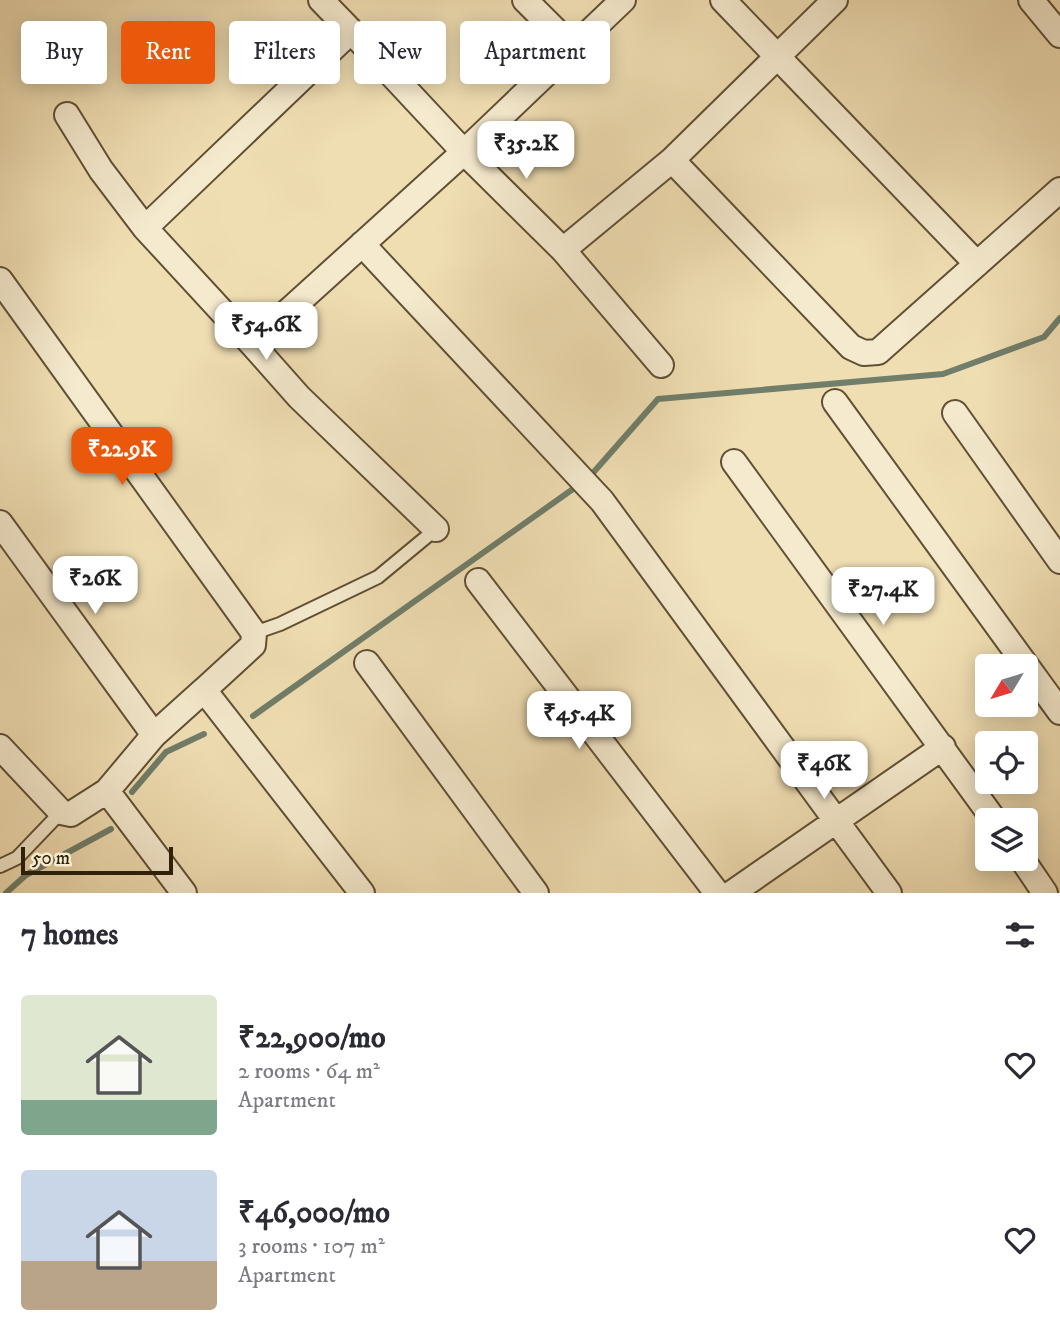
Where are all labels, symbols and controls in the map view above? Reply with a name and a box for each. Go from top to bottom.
chip: Buy [21,21,107,84]
chip: Rent [121,21,215,84]
chip: Filters [229,21,340,84]
chip: New [354,21,446,84]
chip: Apartment [460,21,610,84]
pin: ₹35.2K [469,122,583,181]
text: ₹35.2K [493,129,559,158]
pin: ₹54.6K [209,302,323,362]
text: ₹54.6K [231,310,301,339]
pin: ₹22.9K [65,428,179,487]
text: ₹22.9K [87,435,157,464]
pin: ₹26K [54,556,136,616]
text: ₹26K [69,564,121,593]
pin: ₹27.4K [826,568,940,627]
text: ₹27.4K [848,575,918,604]
north arrow [975,654,1038,718]
map controls [975,654,1038,871]
pin: ₹45.4K [522,692,636,751]
text: ₹45.4K [543,699,615,728]
button: locate [975,731,1038,794]
pin: ₹46K [783,742,865,801]
text: ₹46K [797,749,851,778]
button: layers [975,808,1038,871]
scale bar [21,844,173,876]
text: 50 m [32,847,70,870]
icon: filters [1001,916,1039,954]
text: 7 homes [21,917,118,954]
text: ₹22,900/mo [238,1020,386,1057]
icon: home [77,1023,161,1107]
icon: heart [1001,1046,1039,1084]
text: 2 rooms · 64 m² [238,1057,380,1086]
text: Apartment [238,1086,336,1115]
text: ₹46,000/mo [238,1195,390,1232]
icon: home [77,1198,161,1282]
icon: heart [1001,1221,1039,1259]
text: 3 rooms · 107 m² [238,1232,385,1261]
text: Apartment [238,1261,336,1290]

